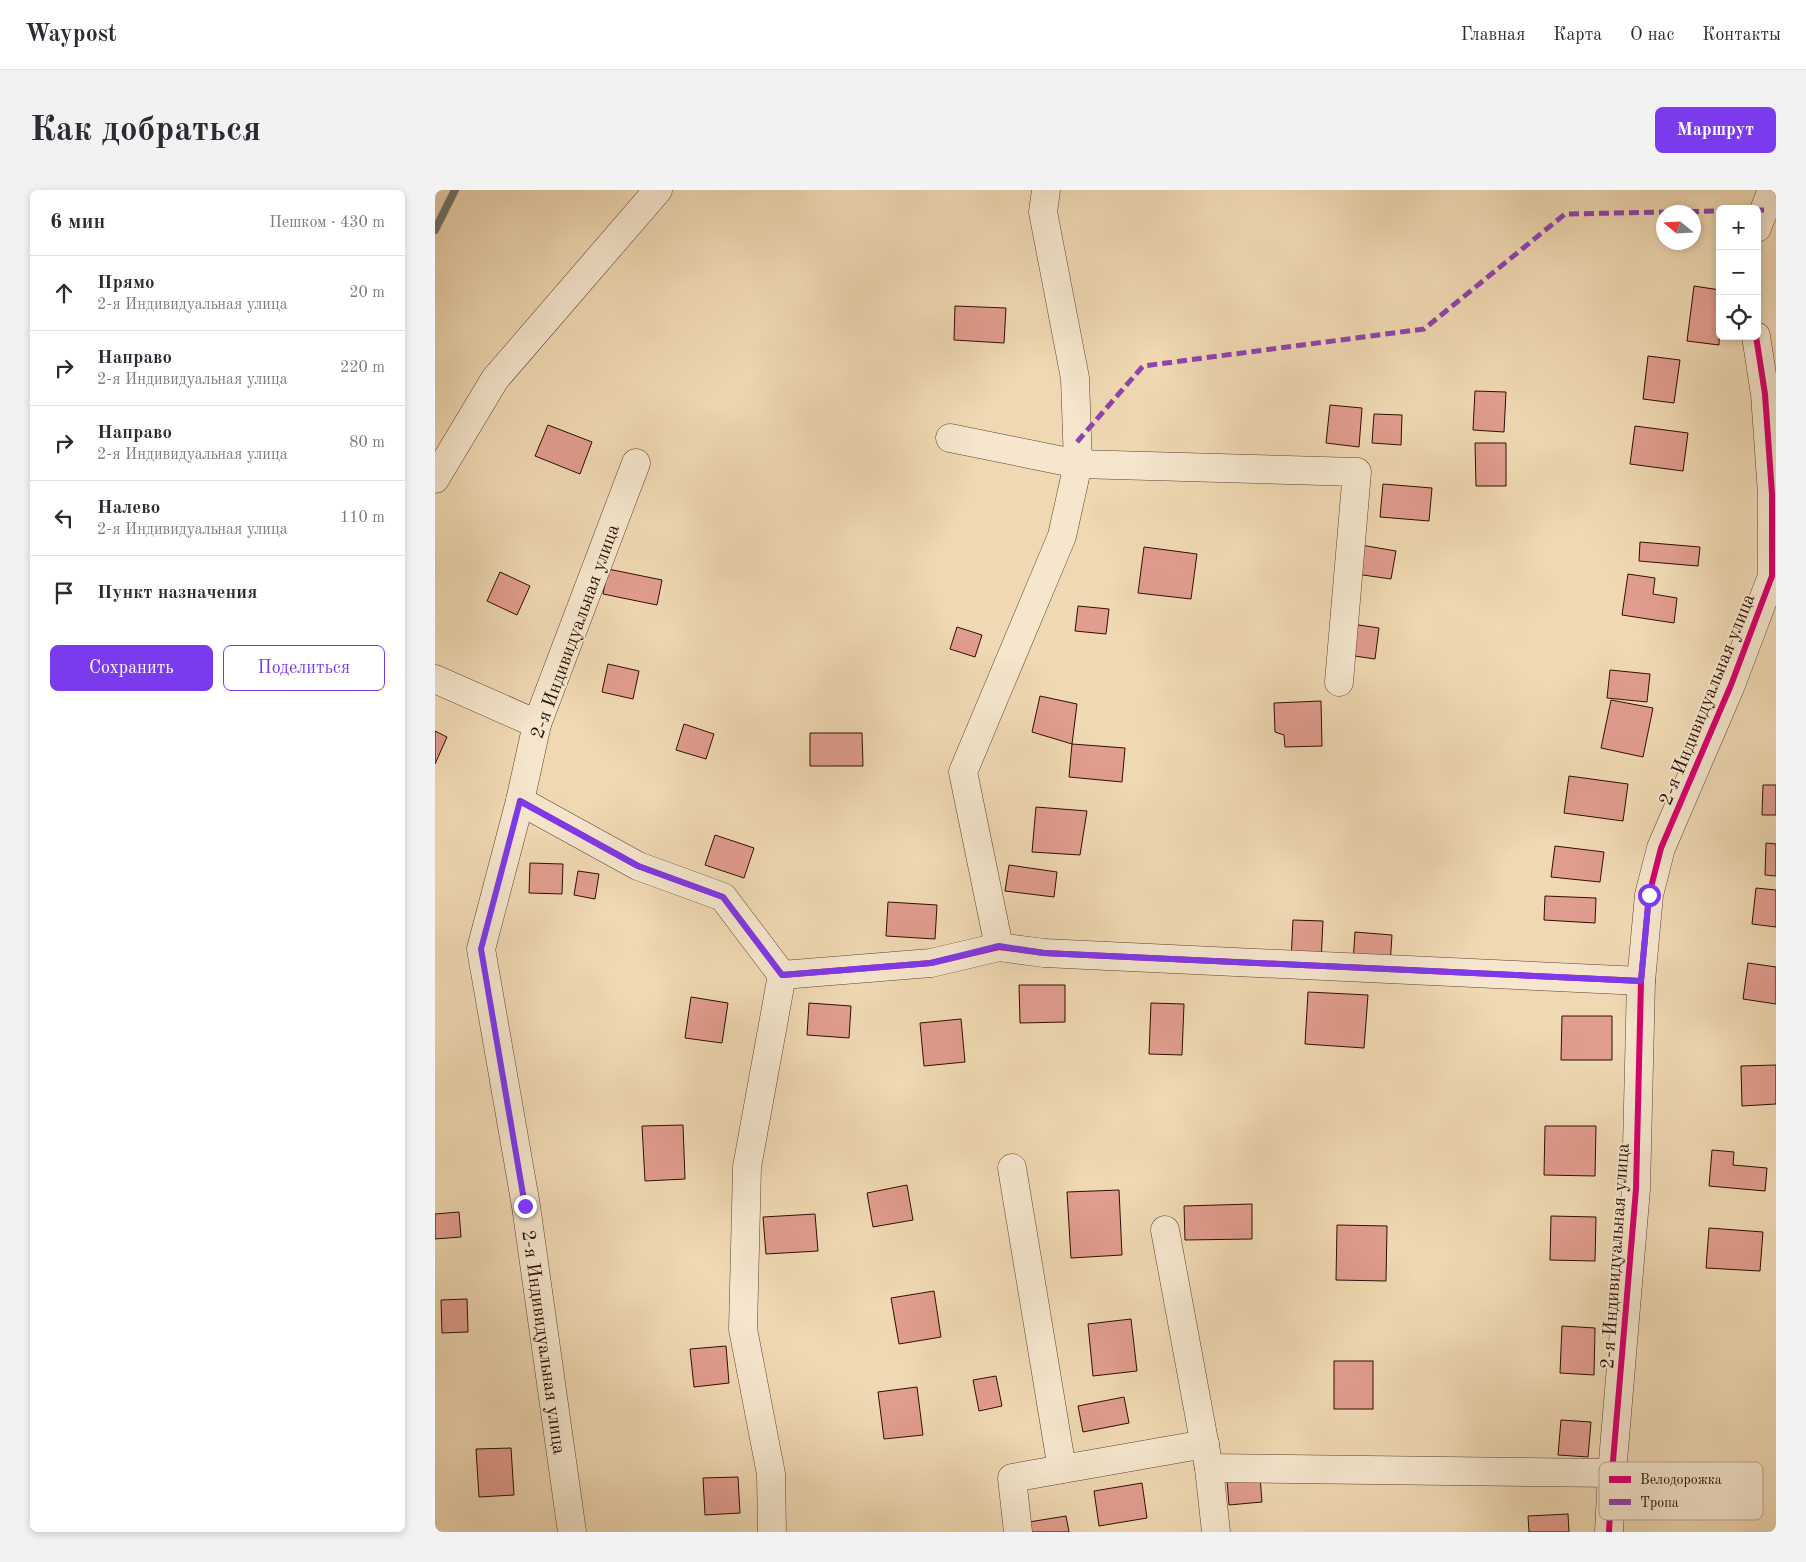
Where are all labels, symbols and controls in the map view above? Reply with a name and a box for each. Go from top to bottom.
text: Waypost [25,23,117,47]
text: Главная [1461,26,1525,44]
text: Карта [1553,26,1602,44]
text: О нас [1630,26,1674,44]
text: Контакты [1702,26,1781,44]
button: Маршрут [1655,107,1776,153]
text: Как добраться [30,113,261,148]
north arrow [1656,205,1701,250]
map controls [1716,205,1761,340]
button: + [1716,205,1761,250]
text: 6 мин [50,212,105,233]
text: Пешком · 430 m [269,215,385,231]
button: − [1716,250,1761,295]
text: Прямо [97,274,155,293]
icon: ahead [50,279,78,307]
text: 20 m [349,285,385,301]
button: locate [1716,295,1761,340]
text: 2-я Индивидуальная улица [97,297,288,313]
text: Направо [97,349,172,368]
icon: right [50,354,78,382]
text: 220 m [340,360,385,376]
text: 2-я Индивидуальная улица [97,372,288,388]
text: Направо [97,424,172,443]
icon: right [50,429,78,457]
text: 80 m [349,435,385,451]
text: 2-я Индивидуальная улица [97,447,288,463]
text: Налево [97,499,160,518]
icon: left [50,504,78,532]
text: 110 m [340,510,385,526]
text: 2-я Индивидуальная улица [97,522,288,538]
street label: 2-я Индивидуальная улица [529,522,624,741]
icon: arrive [50,579,78,607]
text: Пункт назначения [97,584,257,603]
street label: 2-я Индивидуальная улица [1657,591,1760,808]
button: Сохранить [50,645,213,691]
button: Поделиться [223,645,385,691]
route start [1638,884,1661,907]
street label: 2-я Индивидуальная улица [1599,1142,1634,1370]
route end [514,1195,537,1218]
street label: 2-я Индивидуальная улица [517,1229,568,1456]
legend [1599,1462,1763,1520]
text: Велодорожка [1640,1473,1722,1487]
text: Тропа [1640,1496,1679,1510]

